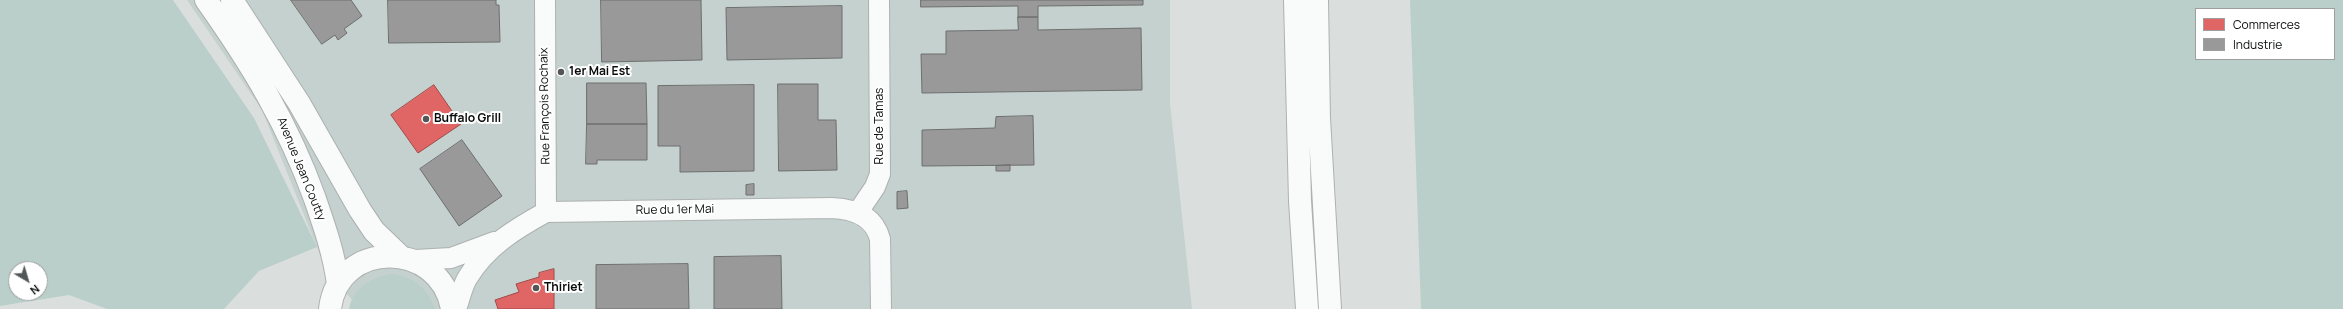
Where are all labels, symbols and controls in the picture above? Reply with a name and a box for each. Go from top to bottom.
legend [2195,8,2335,60]
text: Commerces [2233,16,2300,33]
text: Industrie [2233,36,2282,53]
street label: Rue François Rochaix [537,47,553,165]
place label: 1er Mai Est [569,65,630,79]
marker: 1er Mai Est [556,67,566,77]
street label: Rue de Tamas [873,88,887,164]
place label: Buffalo Grill [434,112,501,126]
marker: Buffalo Grill [421,114,431,124]
street label: Avenue Jean Coutty [274,115,328,223]
street label: Rue du 1er Mai [636,202,714,218]
north arrow [8,261,48,301]
place label: Thiriet [544,281,583,295]
text: N [27,282,43,298]
marker: Thiriet [531,283,541,293]

